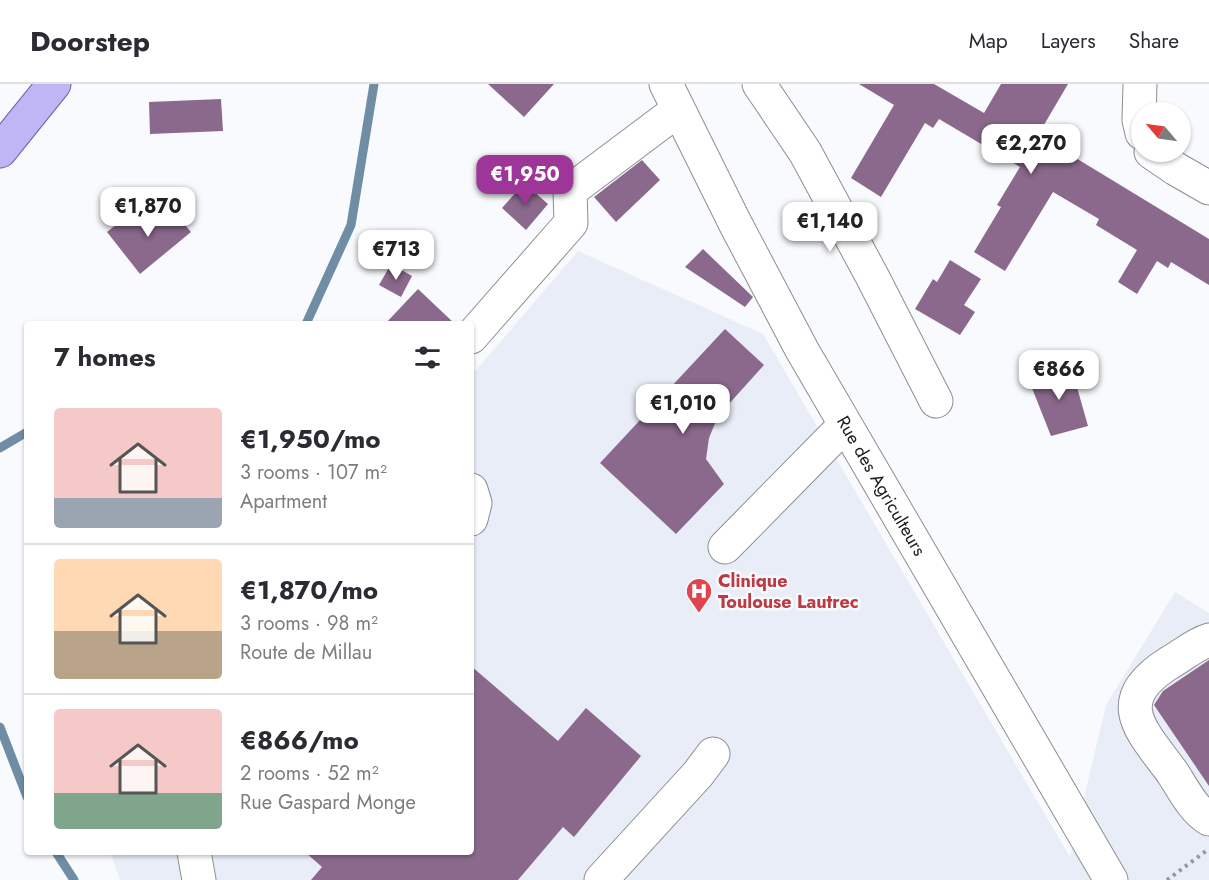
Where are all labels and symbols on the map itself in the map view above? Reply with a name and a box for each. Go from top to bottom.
north arrow [1131,102,1191,162]
pin: €2,270 [982,124,1080,175]
pin: €1,950 [476,155,574,206]
pin: €1,870 [99,187,197,238]
pin: €1,140 [781,202,879,253]
pin: €713 [360,230,432,281]
pin: €866 [1023,350,1095,401]
pin: €1,010 [634,384,732,435]
street label: Rue des Agriculteurs [830,411,932,561]
place label: Clinique Toulouse Lautrec [718,568,859,615]
hospital icon: Clinique Toulouse Lautrec [684,576,714,614]

